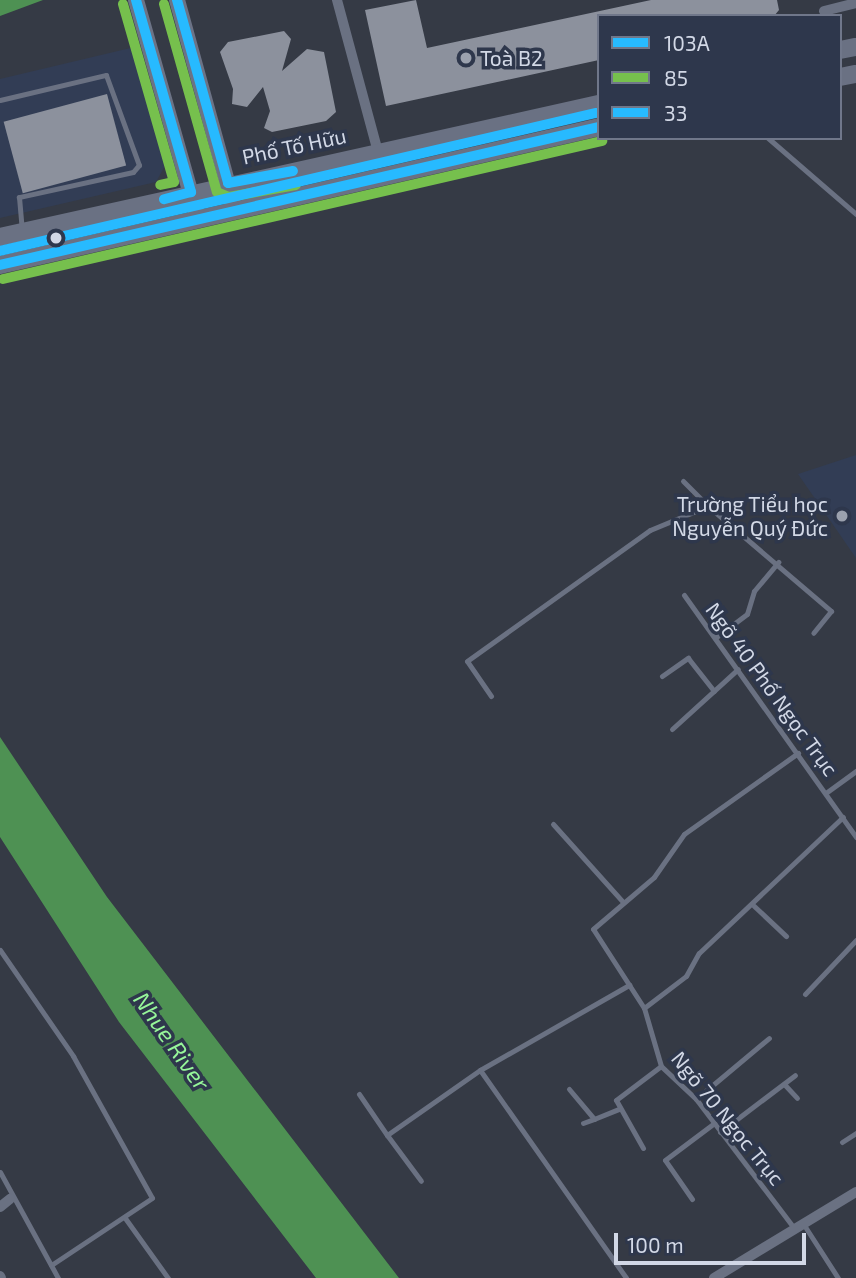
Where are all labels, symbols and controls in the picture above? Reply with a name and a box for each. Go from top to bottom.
legend [597,14,842,140]
text: 103A [664,30,710,55]
place label: Toà B2 [480,45,543,71]
marker: Toà B2 [458,50,474,66]
text: 85 [664,65,688,90]
text: 33 [664,100,687,125]
street label: Phố Tố Hữu [239,123,349,169]
unlabelled marker [49,231,63,245]
place label: Trường Tiểu học Nguyễn Quý Đức [672,491,828,541]
marker: Trường Tiểu học Nguyễn Quý Đức [834,508,850,524]
street label: Ngõ 40 Phố Ngọc Trục [700,597,844,781]
water label: Nhue River [128,987,216,1095]
street label: Ngõ 70 Ngọc Trục [666,1046,790,1190]
scale bar [618,1218,810,1262]
text: 100 m [627,1232,684,1257]

